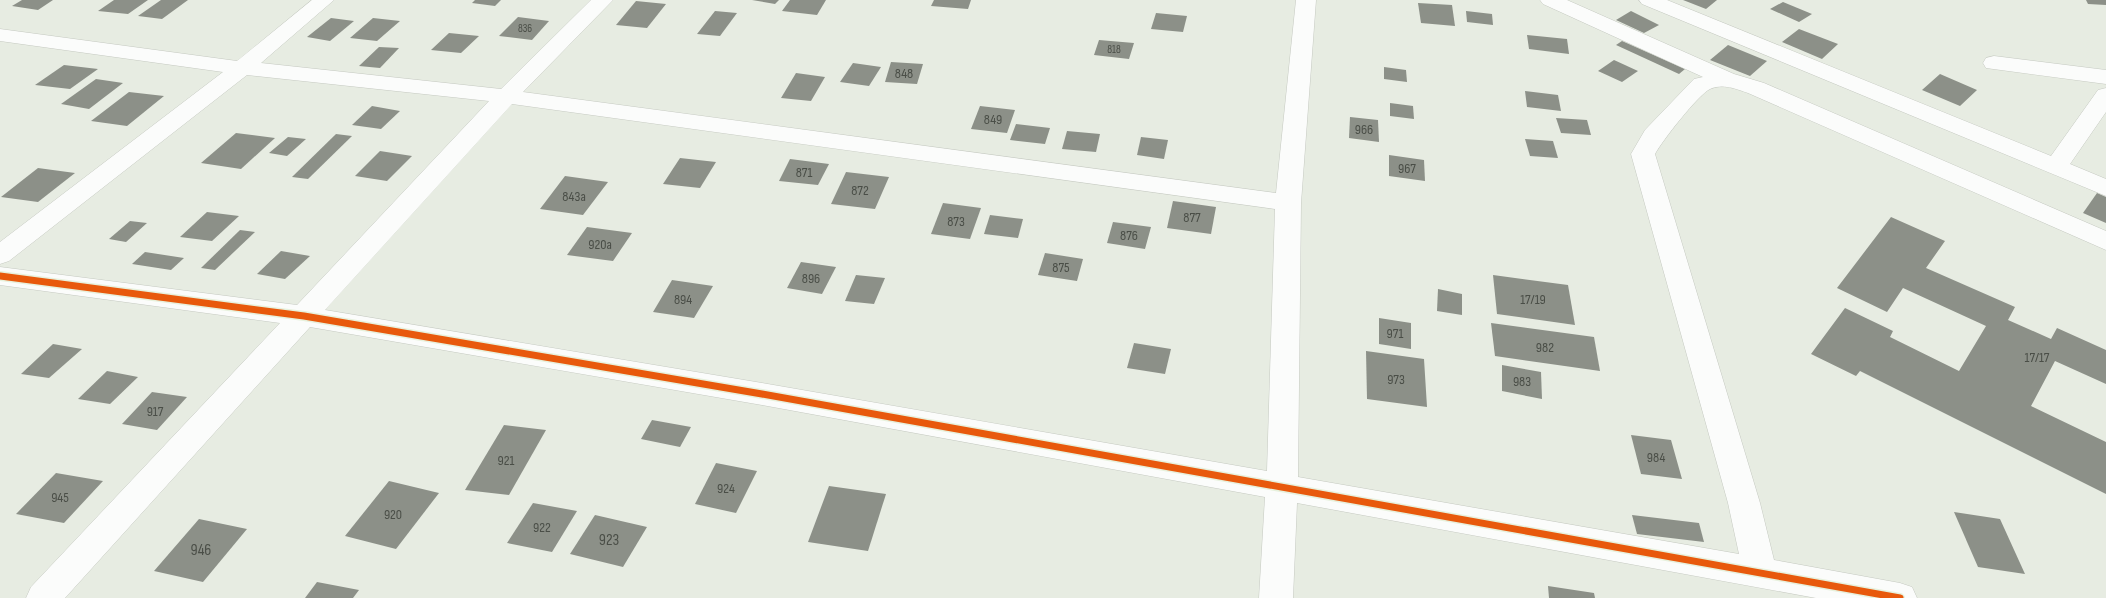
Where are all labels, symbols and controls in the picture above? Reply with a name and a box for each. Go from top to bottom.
house number: 836 [518,22,532,35]
house number: 818 [1107,43,1121,56]
house number: 848 [895,65,913,82]
house number: 849 [984,111,1002,128]
house number: 966 [1355,121,1373,138]
house number: 967 [1398,160,1416,177]
house number: 871 [796,164,812,181]
house number: 872 [851,182,869,199]
house number: 843а [562,188,586,205]
house number: 877 [1183,209,1201,226]
house number: 873 [947,213,965,230]
house number: 876 [1120,227,1138,244]
house number: 920а [588,236,612,253]
house number: 875 [1052,259,1070,276]
house number: 896 [802,270,820,287]
house number: 894 [674,291,692,308]
house number: 17/19 [1520,291,1546,308]
house number: 971 [1387,325,1403,342]
house number: 982 [1536,339,1554,356]
house number: 17/17 [2025,349,2050,366]
house number: 973 [1387,371,1405,388]
house number: 983 [1513,373,1531,390]
house number: 917 [147,403,164,420]
house number: 984 [1647,449,1665,466]
house number: 921 [498,452,515,469]
house number: 924 [717,480,735,497]
house number: 945 [51,489,69,506]
house number: 920 [384,506,402,523]
house number: 922 [533,519,551,536]
house number: 923 [599,531,619,550]
house number: 946 [191,541,211,560]

